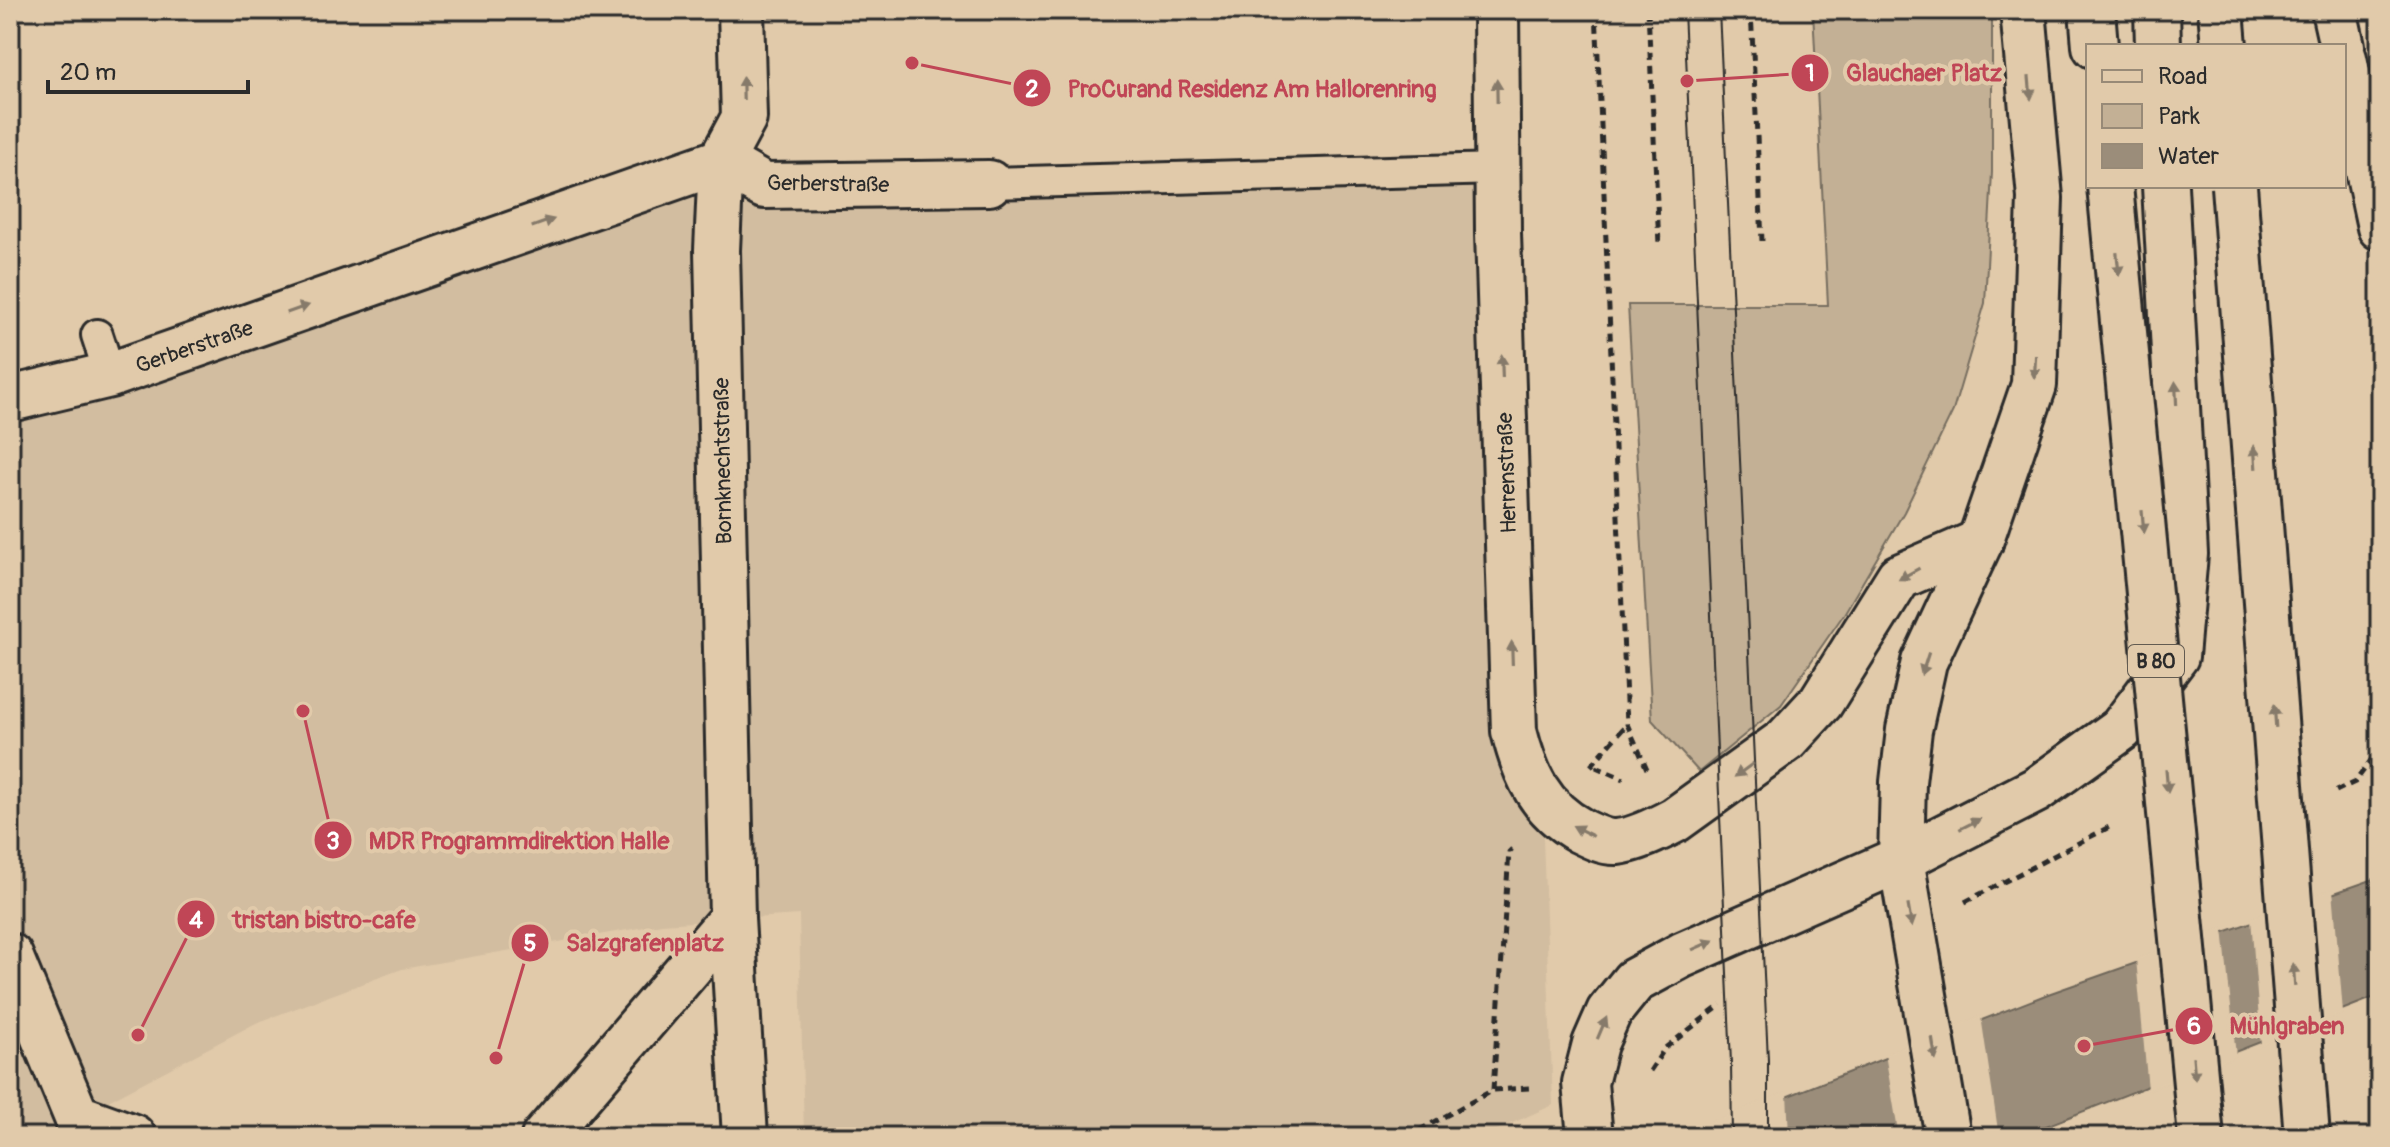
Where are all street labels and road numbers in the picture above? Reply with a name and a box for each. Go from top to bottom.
street label: Gerberstraße [767,169,890,199]
street label: Gerberstraße [132,314,257,380]
street label: Bornknechtstraße [708,377,738,545]
street label: Herrenstraße [1491,412,1523,534]
road number: B 80 [2128,645,2184,677]

